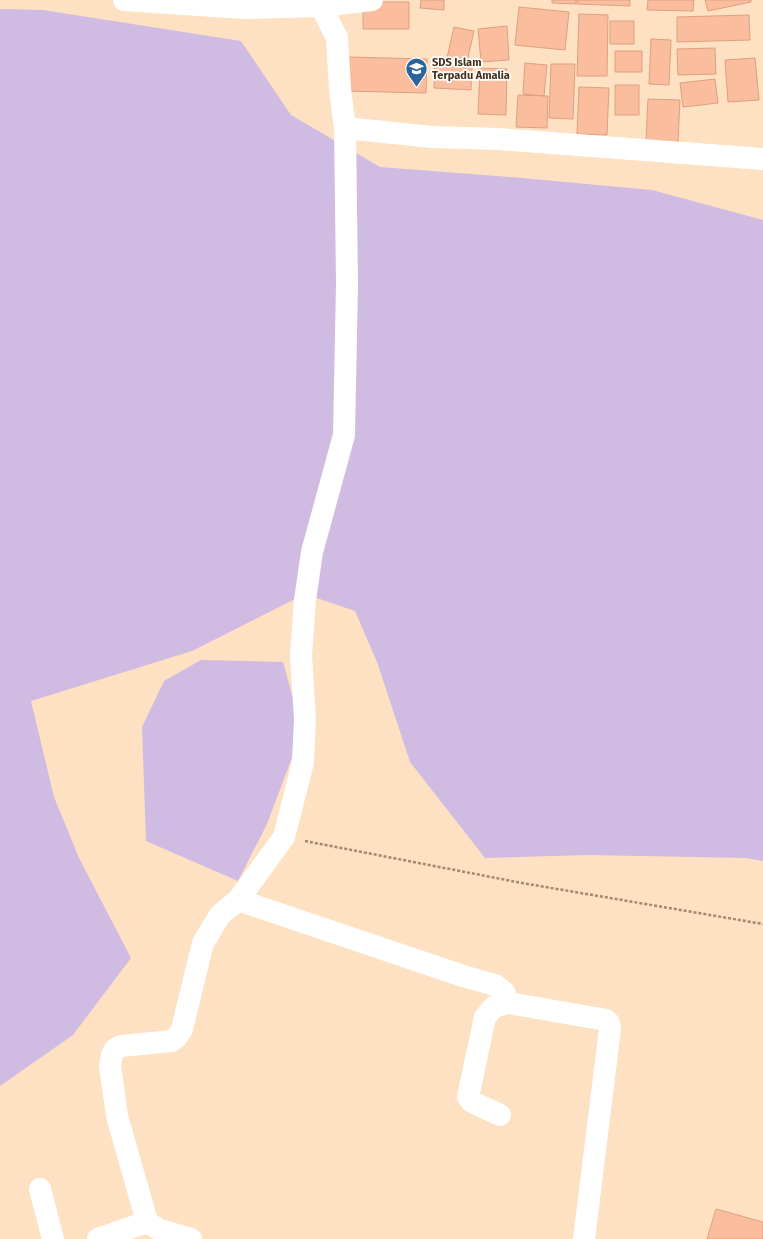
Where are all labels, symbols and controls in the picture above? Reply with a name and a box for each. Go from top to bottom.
school or university icon: SDS Islam Terpadu Amalia [403,55,429,88]
place label: SDS Islam Terpadu Amalia [432,56,510,82]

